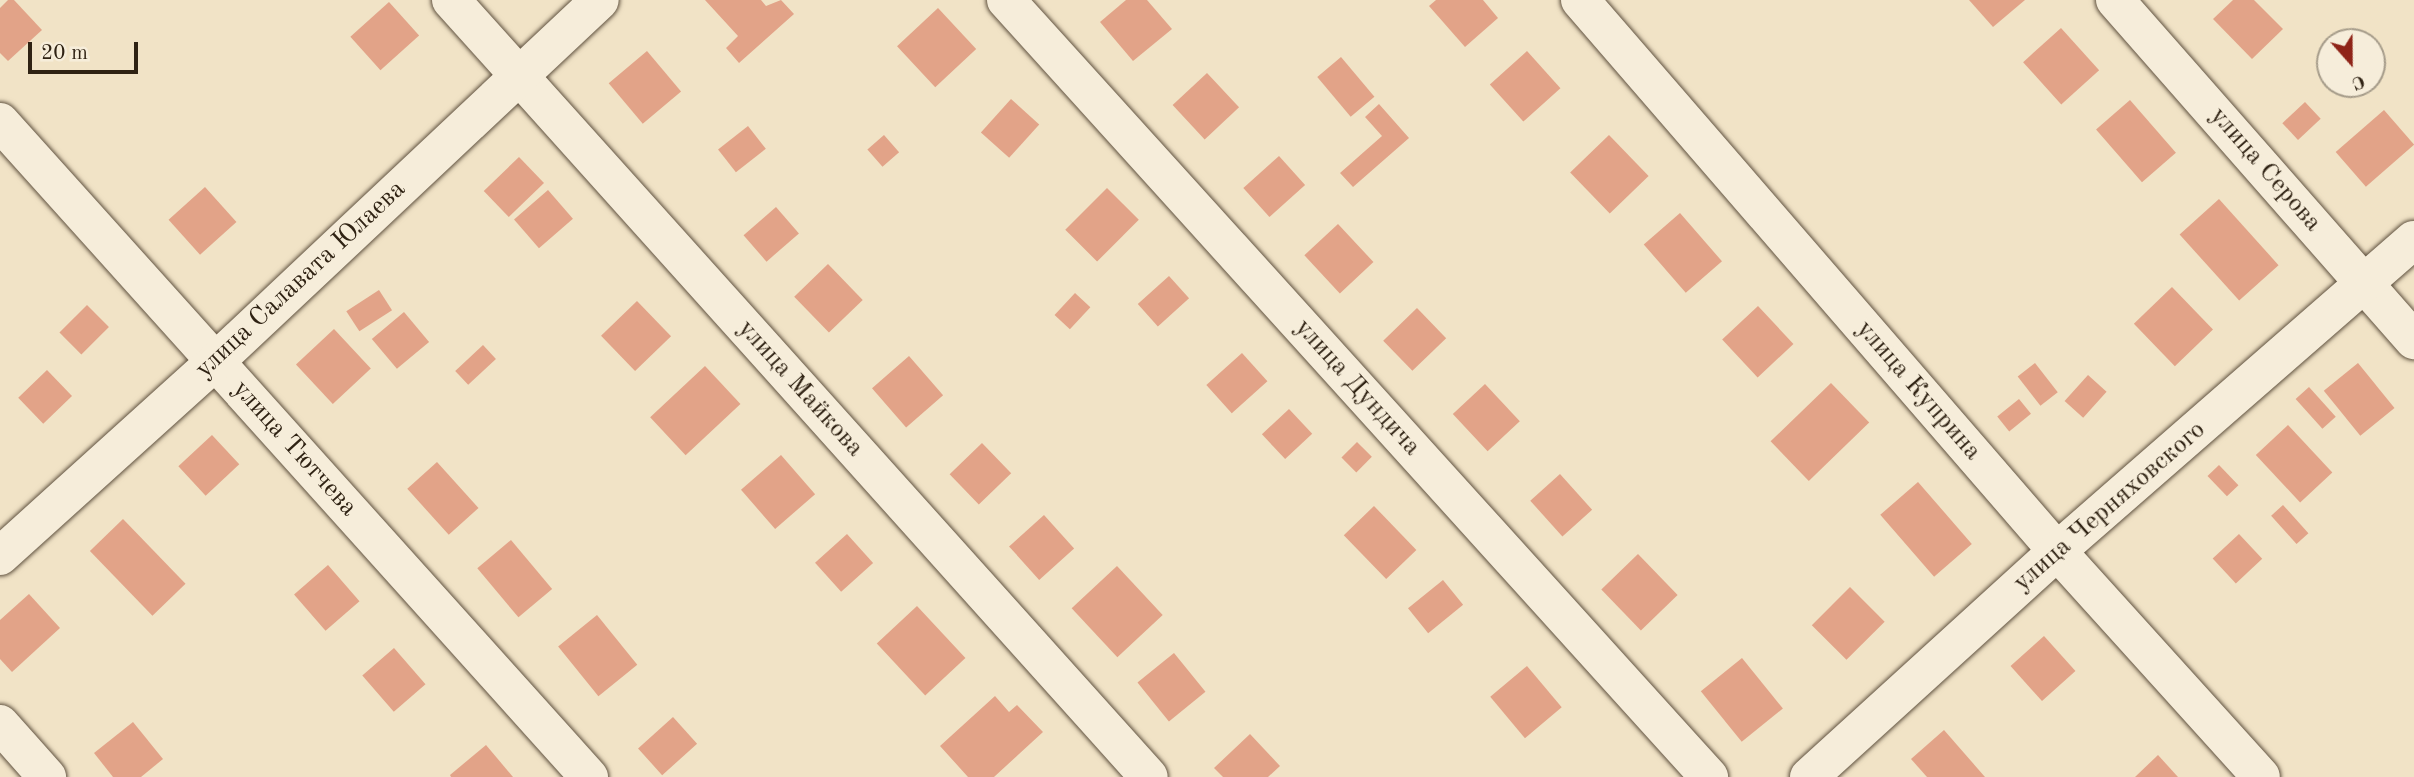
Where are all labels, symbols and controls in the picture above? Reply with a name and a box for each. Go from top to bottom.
scale bar [32,28,142,72]
north arrow [2316,28,2386,98]
text: 20 m [41,43,88,64]
text: С [2349,70,2367,92]
street label: улица Серова [2202,101,2328,239]
street label: улица Салавата Юлаева [189,174,413,386]
street label: улица Дундича [1287,313,1427,463]
street label: улица Майкова [730,314,870,464]
street label: улица Куприна [1849,315,1987,467]
street label: улица Тютчева [225,375,363,523]
street label: улица Черняховского [2008,415,2212,599]

